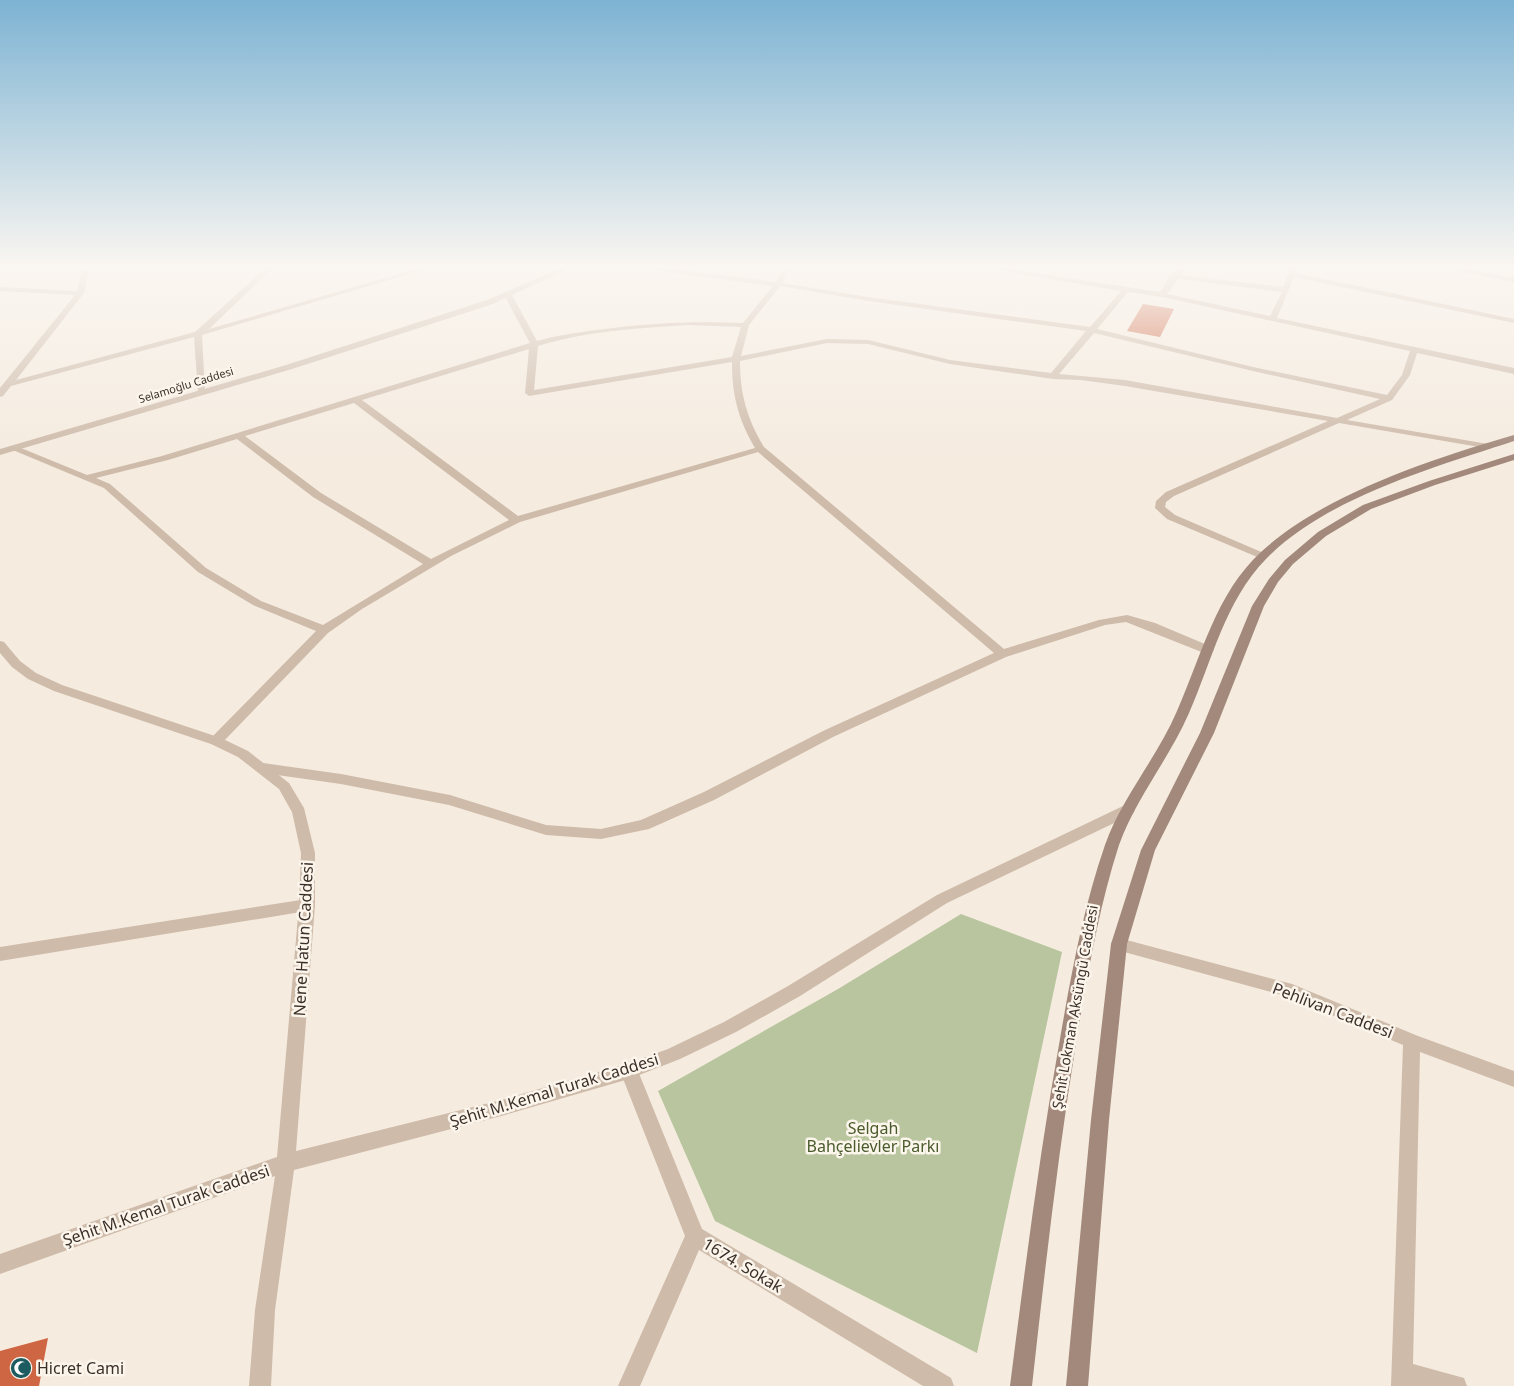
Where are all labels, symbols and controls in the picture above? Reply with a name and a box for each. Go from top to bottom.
street label: Selamoğlu Caddesi [137,363,235,406]
street label: Nene Hatun Caddesi [288,861,318,1017]
street label: Şehit Lokman Aksüngü Caddesi [1047,904,1102,1110]
street label: Pehlivan Caddesi [1269,977,1397,1043]
street label: Şehit M.Kemal Turak Caddesi [447,1048,661,1132]
park label: Selgah Bahçelievler Parkı [807,1117,939,1157]
street label: Şehit M.Kemal Turak Caddesi [60,1159,272,1251]
street label: 1674. Sokak [699,1232,787,1298]
mosque icon: Hicret Cami [9,1356,33,1380]
place label: Hicret Cami [37,1357,124,1379]

